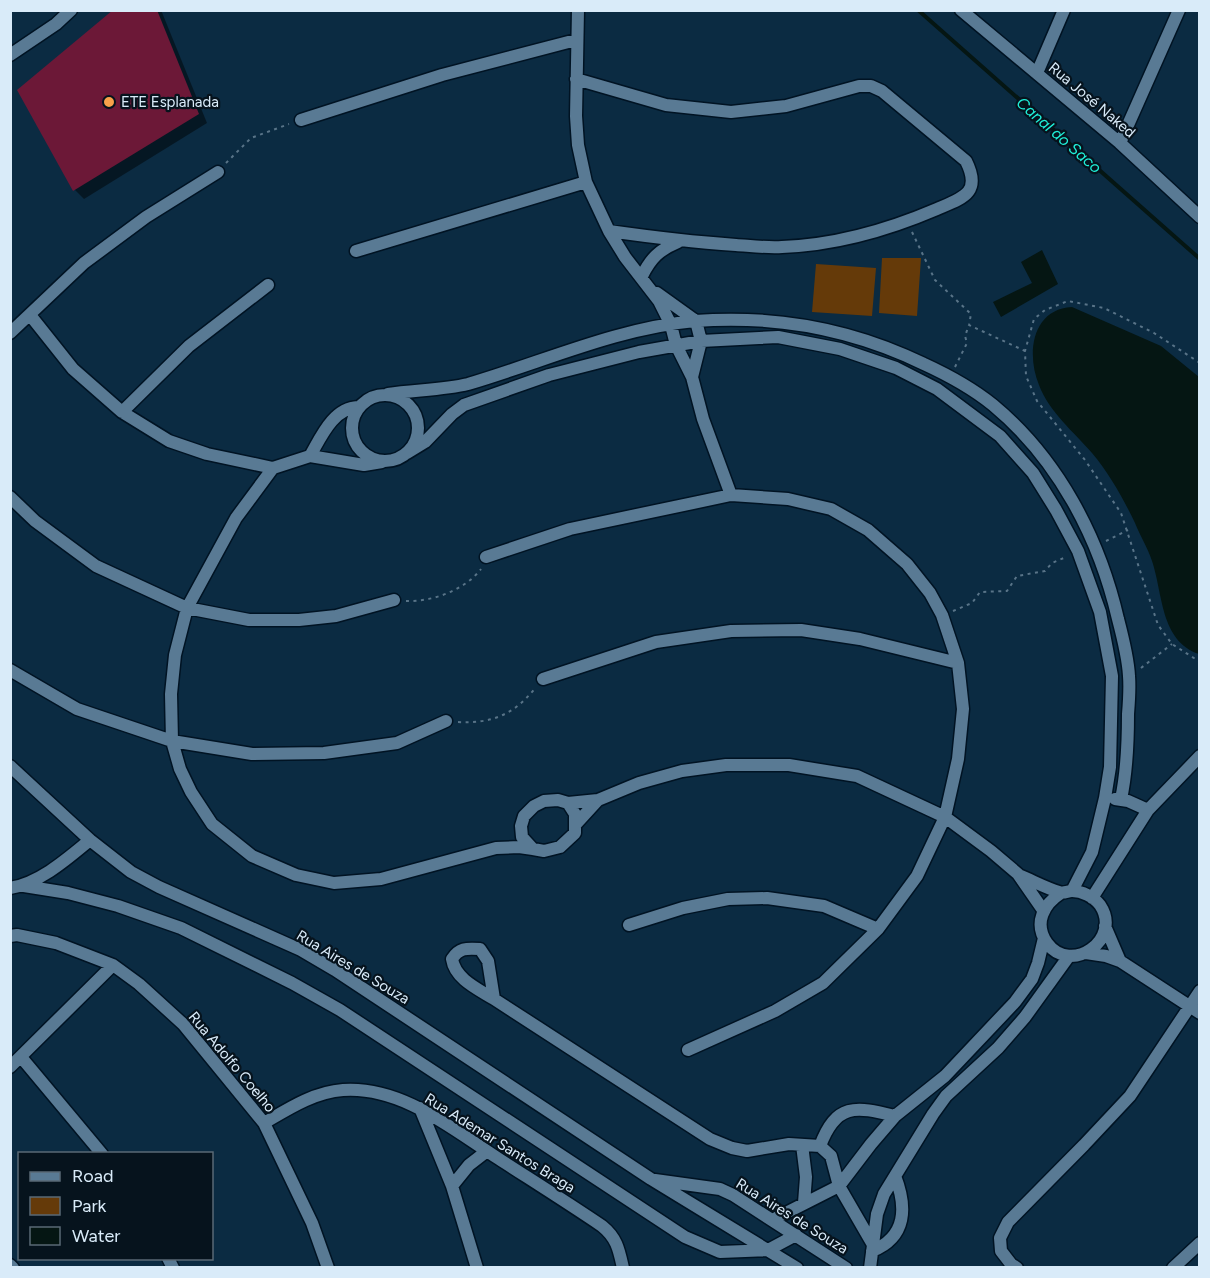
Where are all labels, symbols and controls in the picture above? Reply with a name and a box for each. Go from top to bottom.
street label: Rua José Naked [1045,58,1139,142]
place label: ETE Esplanada [121,93,219,111]
water label: Canal do Saco [1013,93,1105,177]
marker: ETE Esplanada [102,95,116,109]
street label: Rua Aires de Souza [293,926,413,1008]
street label: Rua Adolfo Coelho [185,1008,280,1116]
street label: Rua Ademar Santos Braga [421,1089,579,1197]
legend [18,1152,213,1260]
text: Road [72,1165,113,1187]
street label: Rua Aires de Souza [733,1174,851,1258]
text: Park [72,1195,107,1217]
text: Water [72,1225,120,1247]

